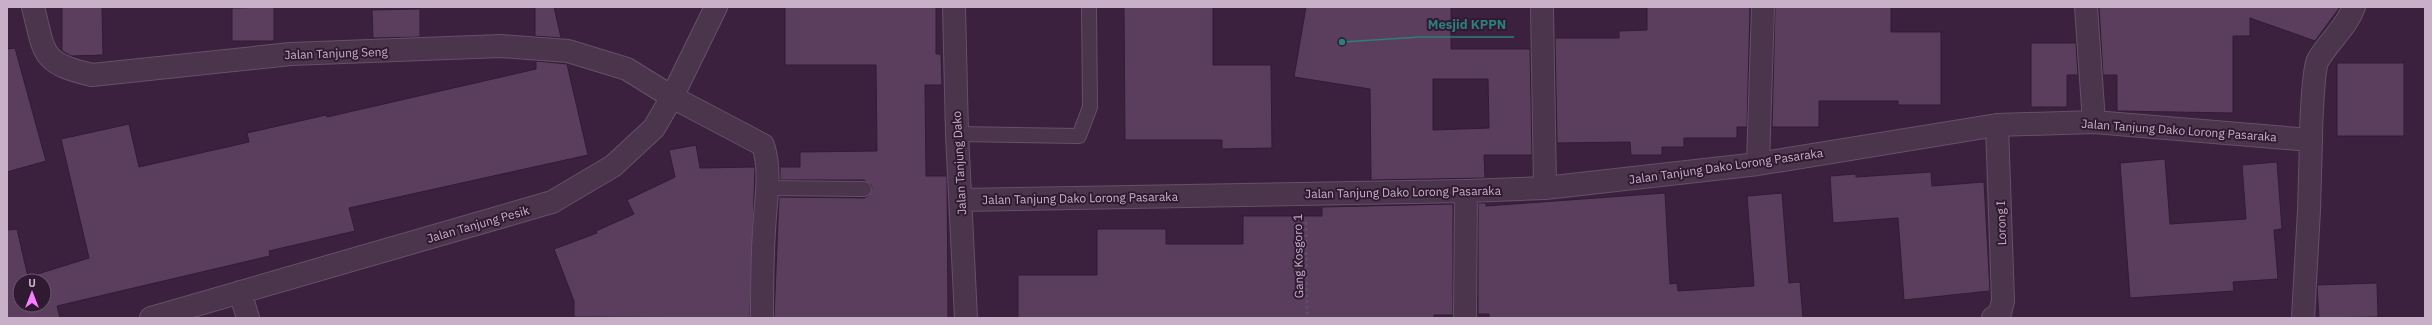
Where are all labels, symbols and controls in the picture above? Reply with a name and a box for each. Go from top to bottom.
callout: Mesjid KPPN [1420,12,1514,37]
text: Mesjid KPPN [1428,16,1506,33]
street label: Jalan Tanjung Seng [284,44,389,62]
street label: Jalan Tanjung Dako [949,110,969,215]
street label: Jalan Tanjung Dako Lorong Pasaraka [2081,116,2278,144]
street label: Jalan Tanjung Dako Lorong Pasaraka [1628,145,1825,187]
street label: Jalan Tanjung Dako Lorong Pasaraka [1305,183,1502,201]
street label: Jalan Tanjung Dako Lorong Pasaraka [982,189,1179,207]
street label: Lorong I [1993,200,2009,245]
street label: Jalan Tanjung Pesik [425,202,532,246]
street label: Gang Kosgoro 1 [1290,214,1306,298]
north arrow [12,273,52,313]
text: U [28,276,36,290]

